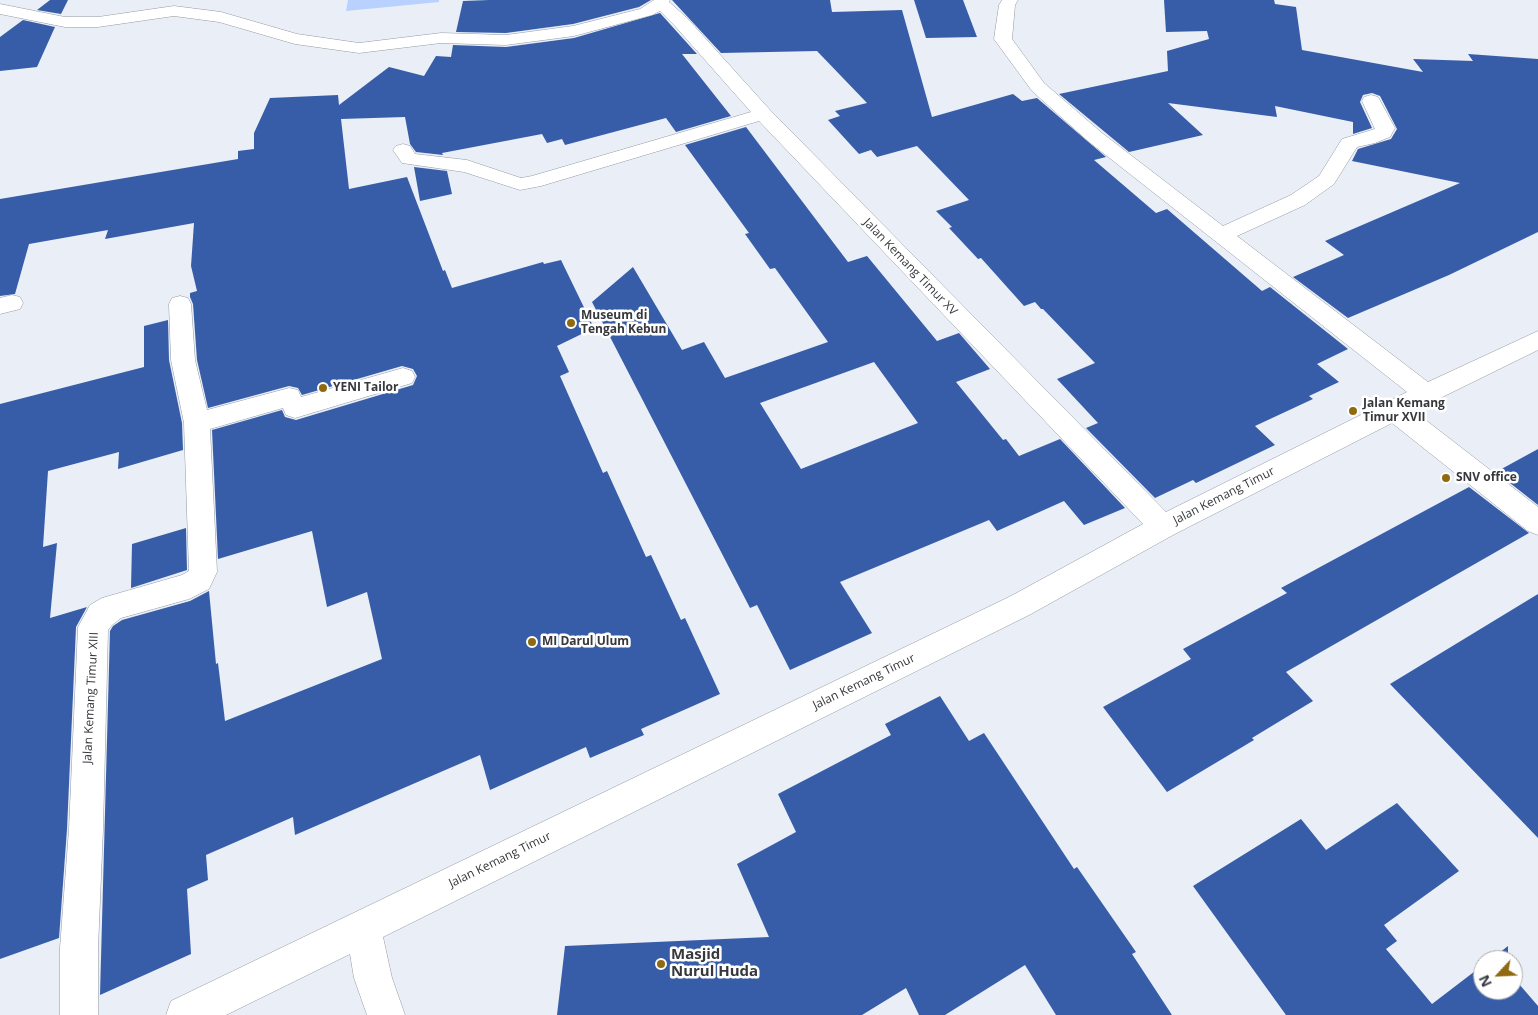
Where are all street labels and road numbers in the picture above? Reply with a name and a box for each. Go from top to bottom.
street label: Jalan Kemang Timur XV [860,216,960,318]
street label: Jalan Kemang Timur [1171,464,1277,528]
street label: Jalan Kemang Timur XIII [80,632,102,764]
street label: Jalan Kemang Timur [811,651,917,713]
street label: Jalan Kemang Timur [447,829,553,891]

